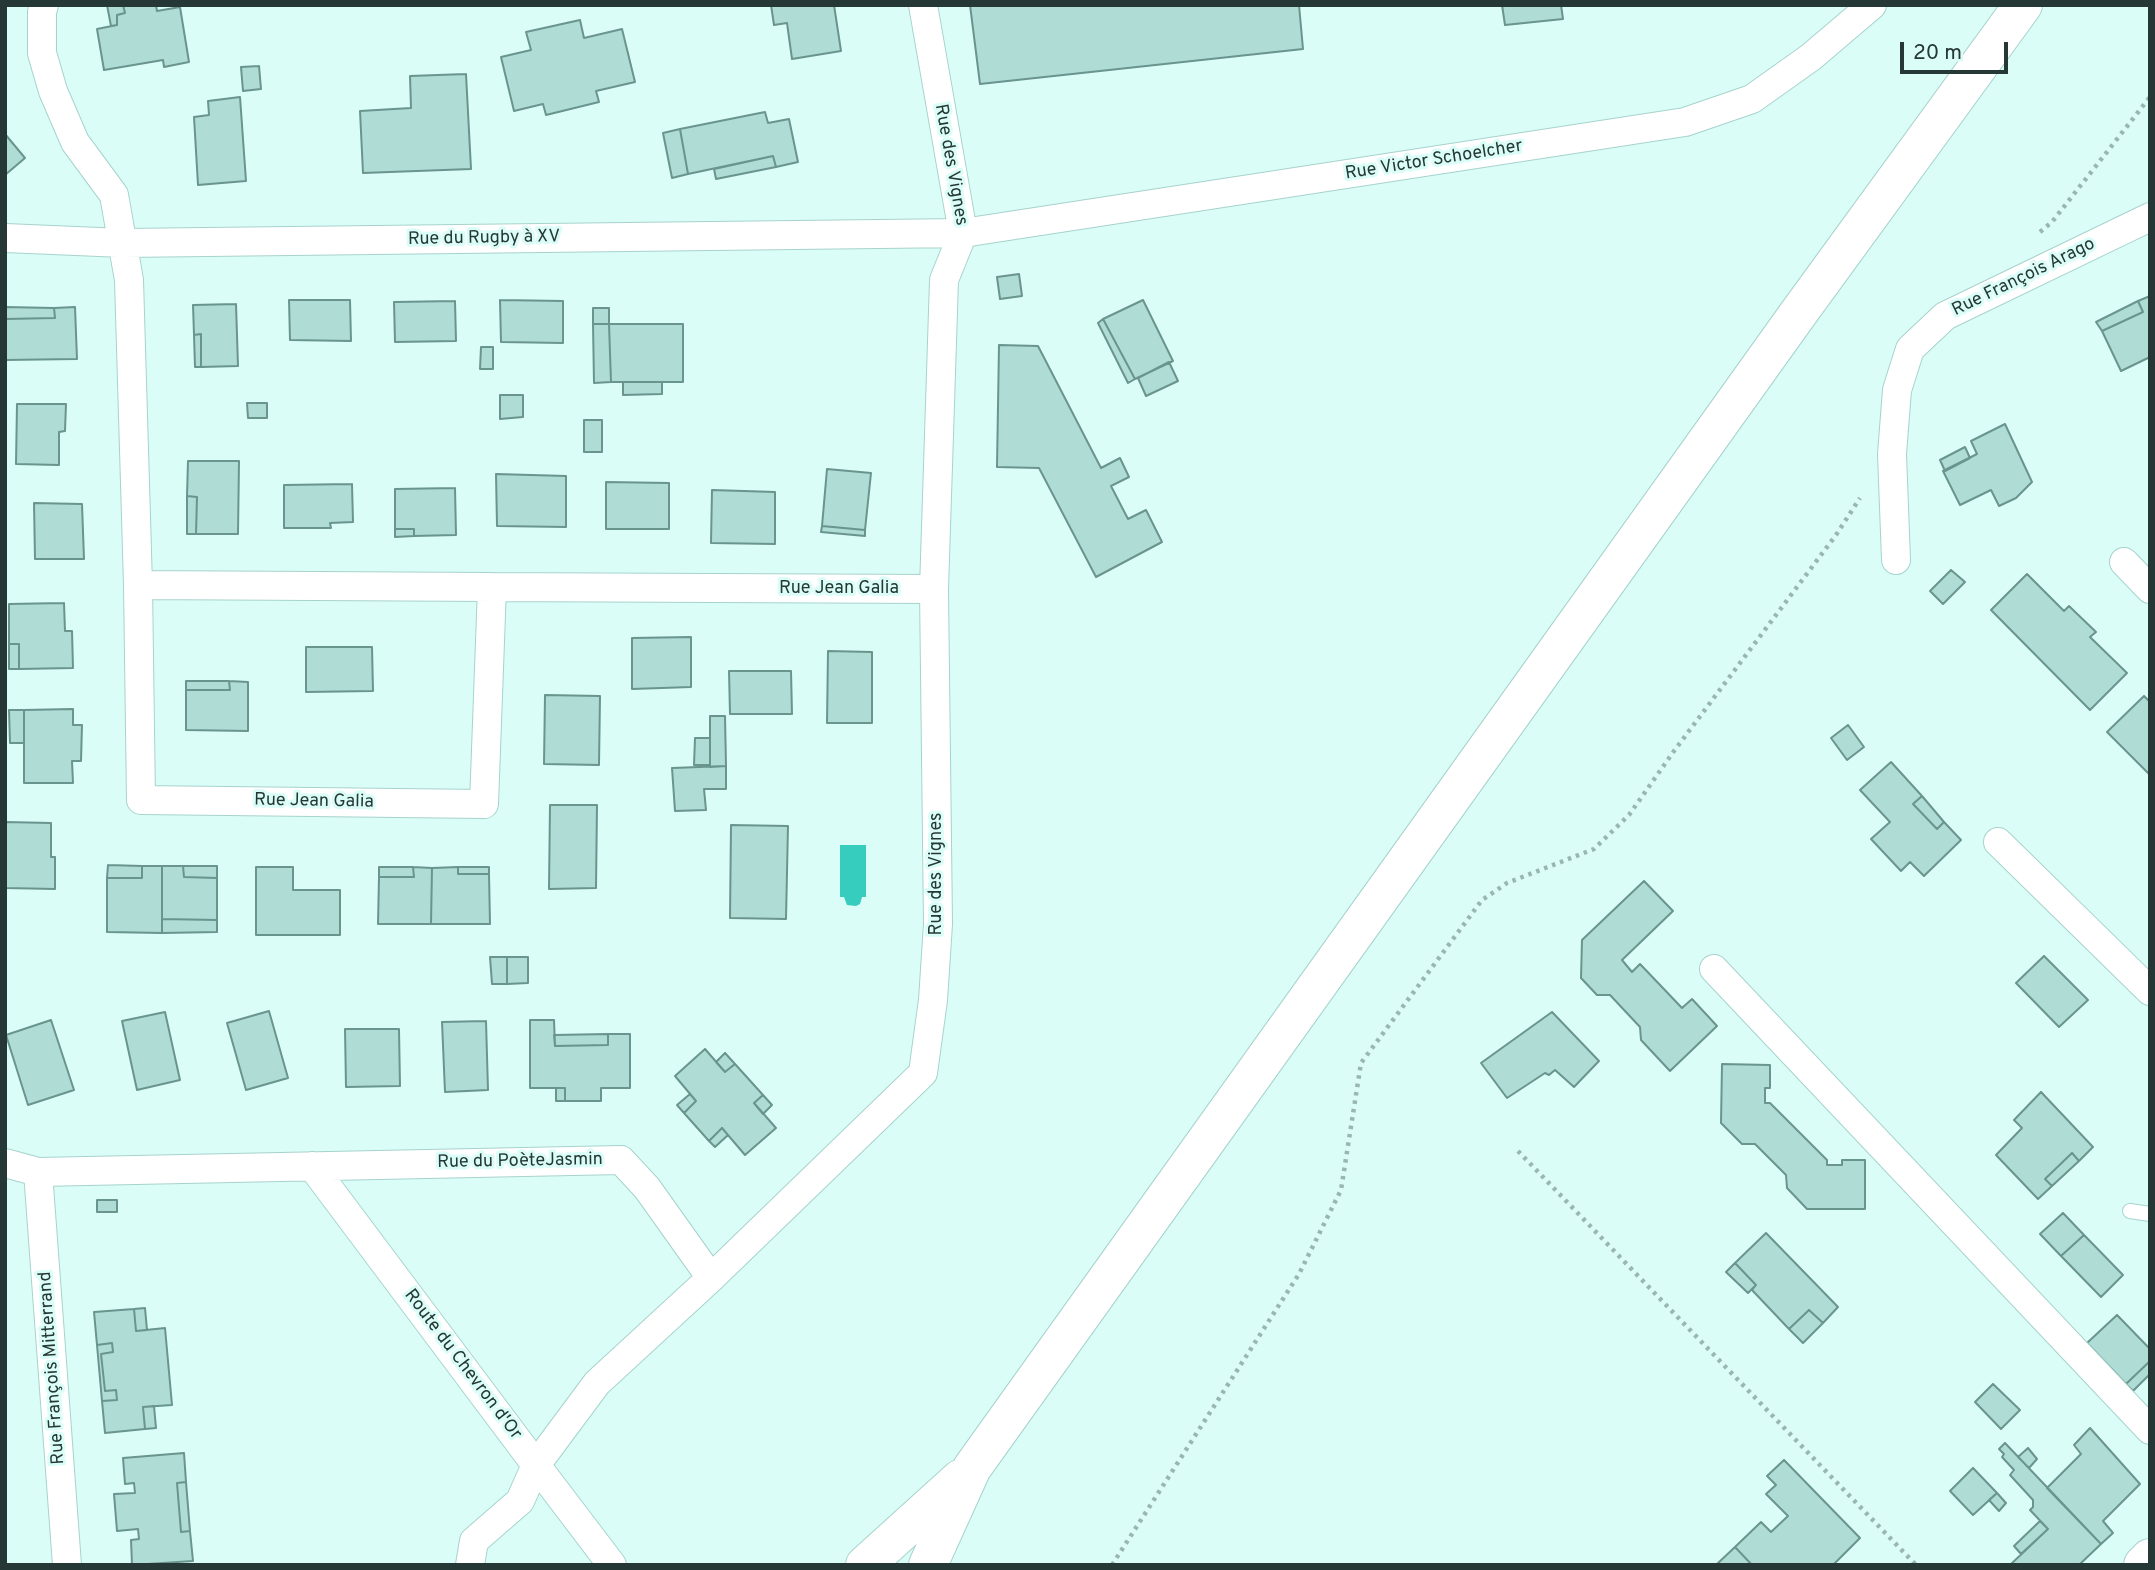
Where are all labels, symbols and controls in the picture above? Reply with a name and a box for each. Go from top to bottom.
scale bar [1903,28,2011,72]
text: 20 m [1913,40,1962,67]
street label: Rue des Vignes [929,103,971,227]
street label: Rue Victor Schoelcher [1344,136,1524,186]
street label: Rue du Rugby à XV [408,227,560,251]
street label: Rue François Arago [1949,234,2099,322]
street label: Rue Jean Galia [779,578,899,600]
street label: Rue Jean Galia [254,790,374,814]
street label: Rue des Vignes [926,813,948,935]
street label: Rue du PoèteJasmin [437,1150,603,1174]
street label: Rue François Mitterrand [35,1271,71,1465]
street label: Route du Chevron d'Or [398,1286,526,1444]

